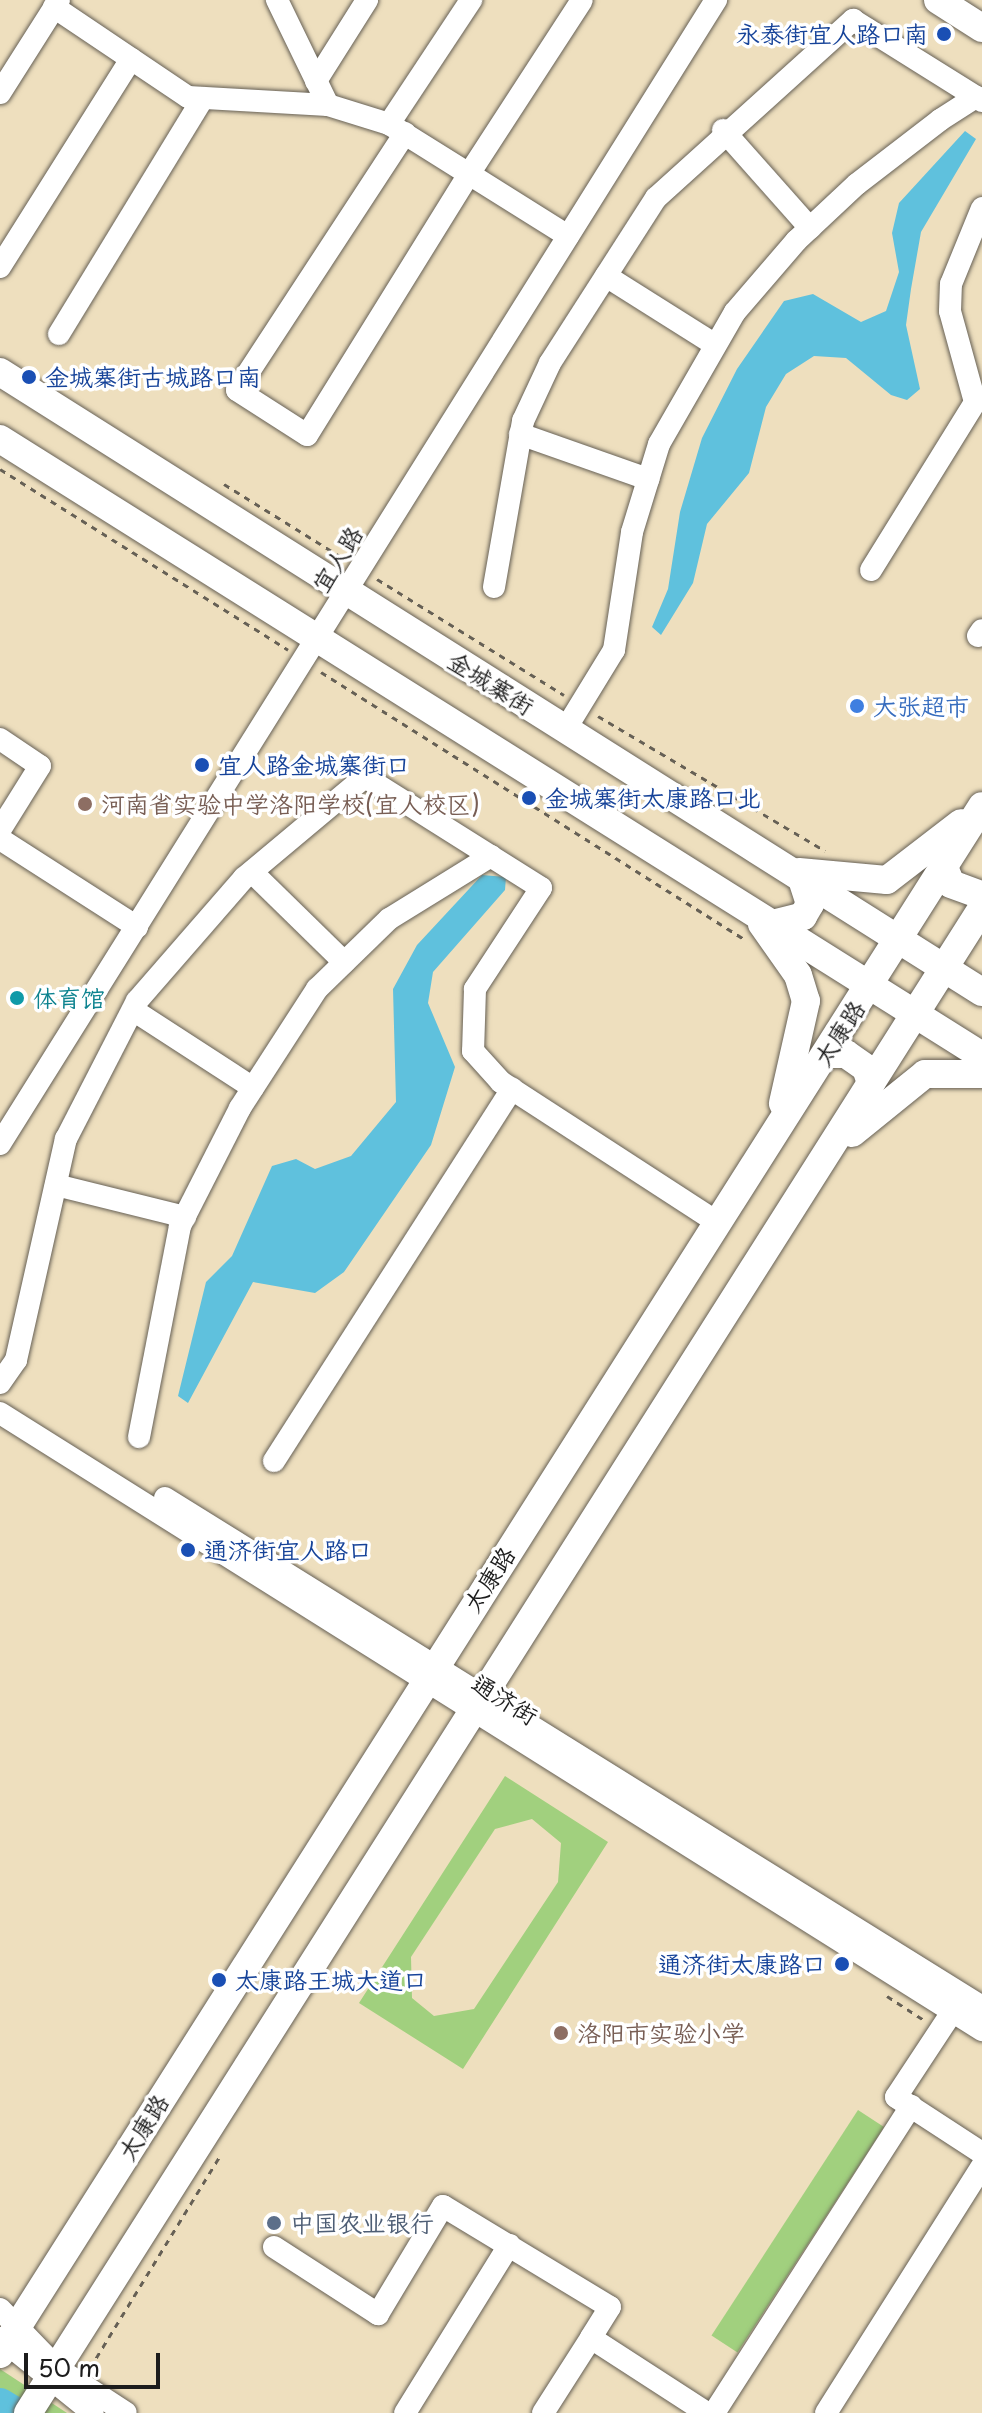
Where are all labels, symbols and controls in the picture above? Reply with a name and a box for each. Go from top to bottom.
place label: 永泰街宜人路口南 [736,20,928,48]
marker: 永泰街宜人路口南 [935,25,953,43]
place label: 金城寨街古城路口南 [45,363,261,391]
marker: 金城寨街古城路口南 [20,368,38,386]
street label: 宜人路 [306,521,368,597]
street label: 金城寨街 [443,645,539,721]
place label: 大张超市 [873,692,969,720]
marker: 大张超市 [848,697,866,715]
place label: 宜人路金城寨街口 [218,751,410,779]
marker: 宜人路金城寨街口 [193,756,211,774]
place label: 金城寨街太康路口北 [545,784,761,812]
marker: 金城寨街太康路口北 [520,789,538,807]
place label: 河南省实验中学洛阳学校(宜人校区) [101,790,480,818]
marker: 河南省实验中学洛阳学校(宜人校区) [76,795,94,813]
place label: 体育馆 [33,984,105,1012]
marker: 体育馆 [8,989,26,1007]
street label: 太康路 [807,995,871,1071]
place label: 通济街宜人路口 [204,1536,372,1564]
marker: 通济街宜人路口 [179,1541,197,1559]
street label: 太康路 [457,1541,521,1617]
street label: 通济街 [467,1668,543,1730]
place label: 通济街太康路口 [658,1950,826,1978]
marker: 通济街太康路口 [833,1955,851,1973]
place label: 太康路王城大道口 [235,1966,427,1994]
marker: 太康路王城大道口 [210,1971,228,1989]
place label: 洛阳市实验小学 [577,2019,745,2047]
marker: 洛阳市实验小学 [552,2024,570,2042]
street label: 太康路 [112,2089,174,2165]
place label: 中国农业银行 [290,2209,434,2237]
marker: 中国农业银行 [265,2214,283,2232]
scale bar [28,2337,164,2387]
text: 50 m [38,2349,100,2385]

